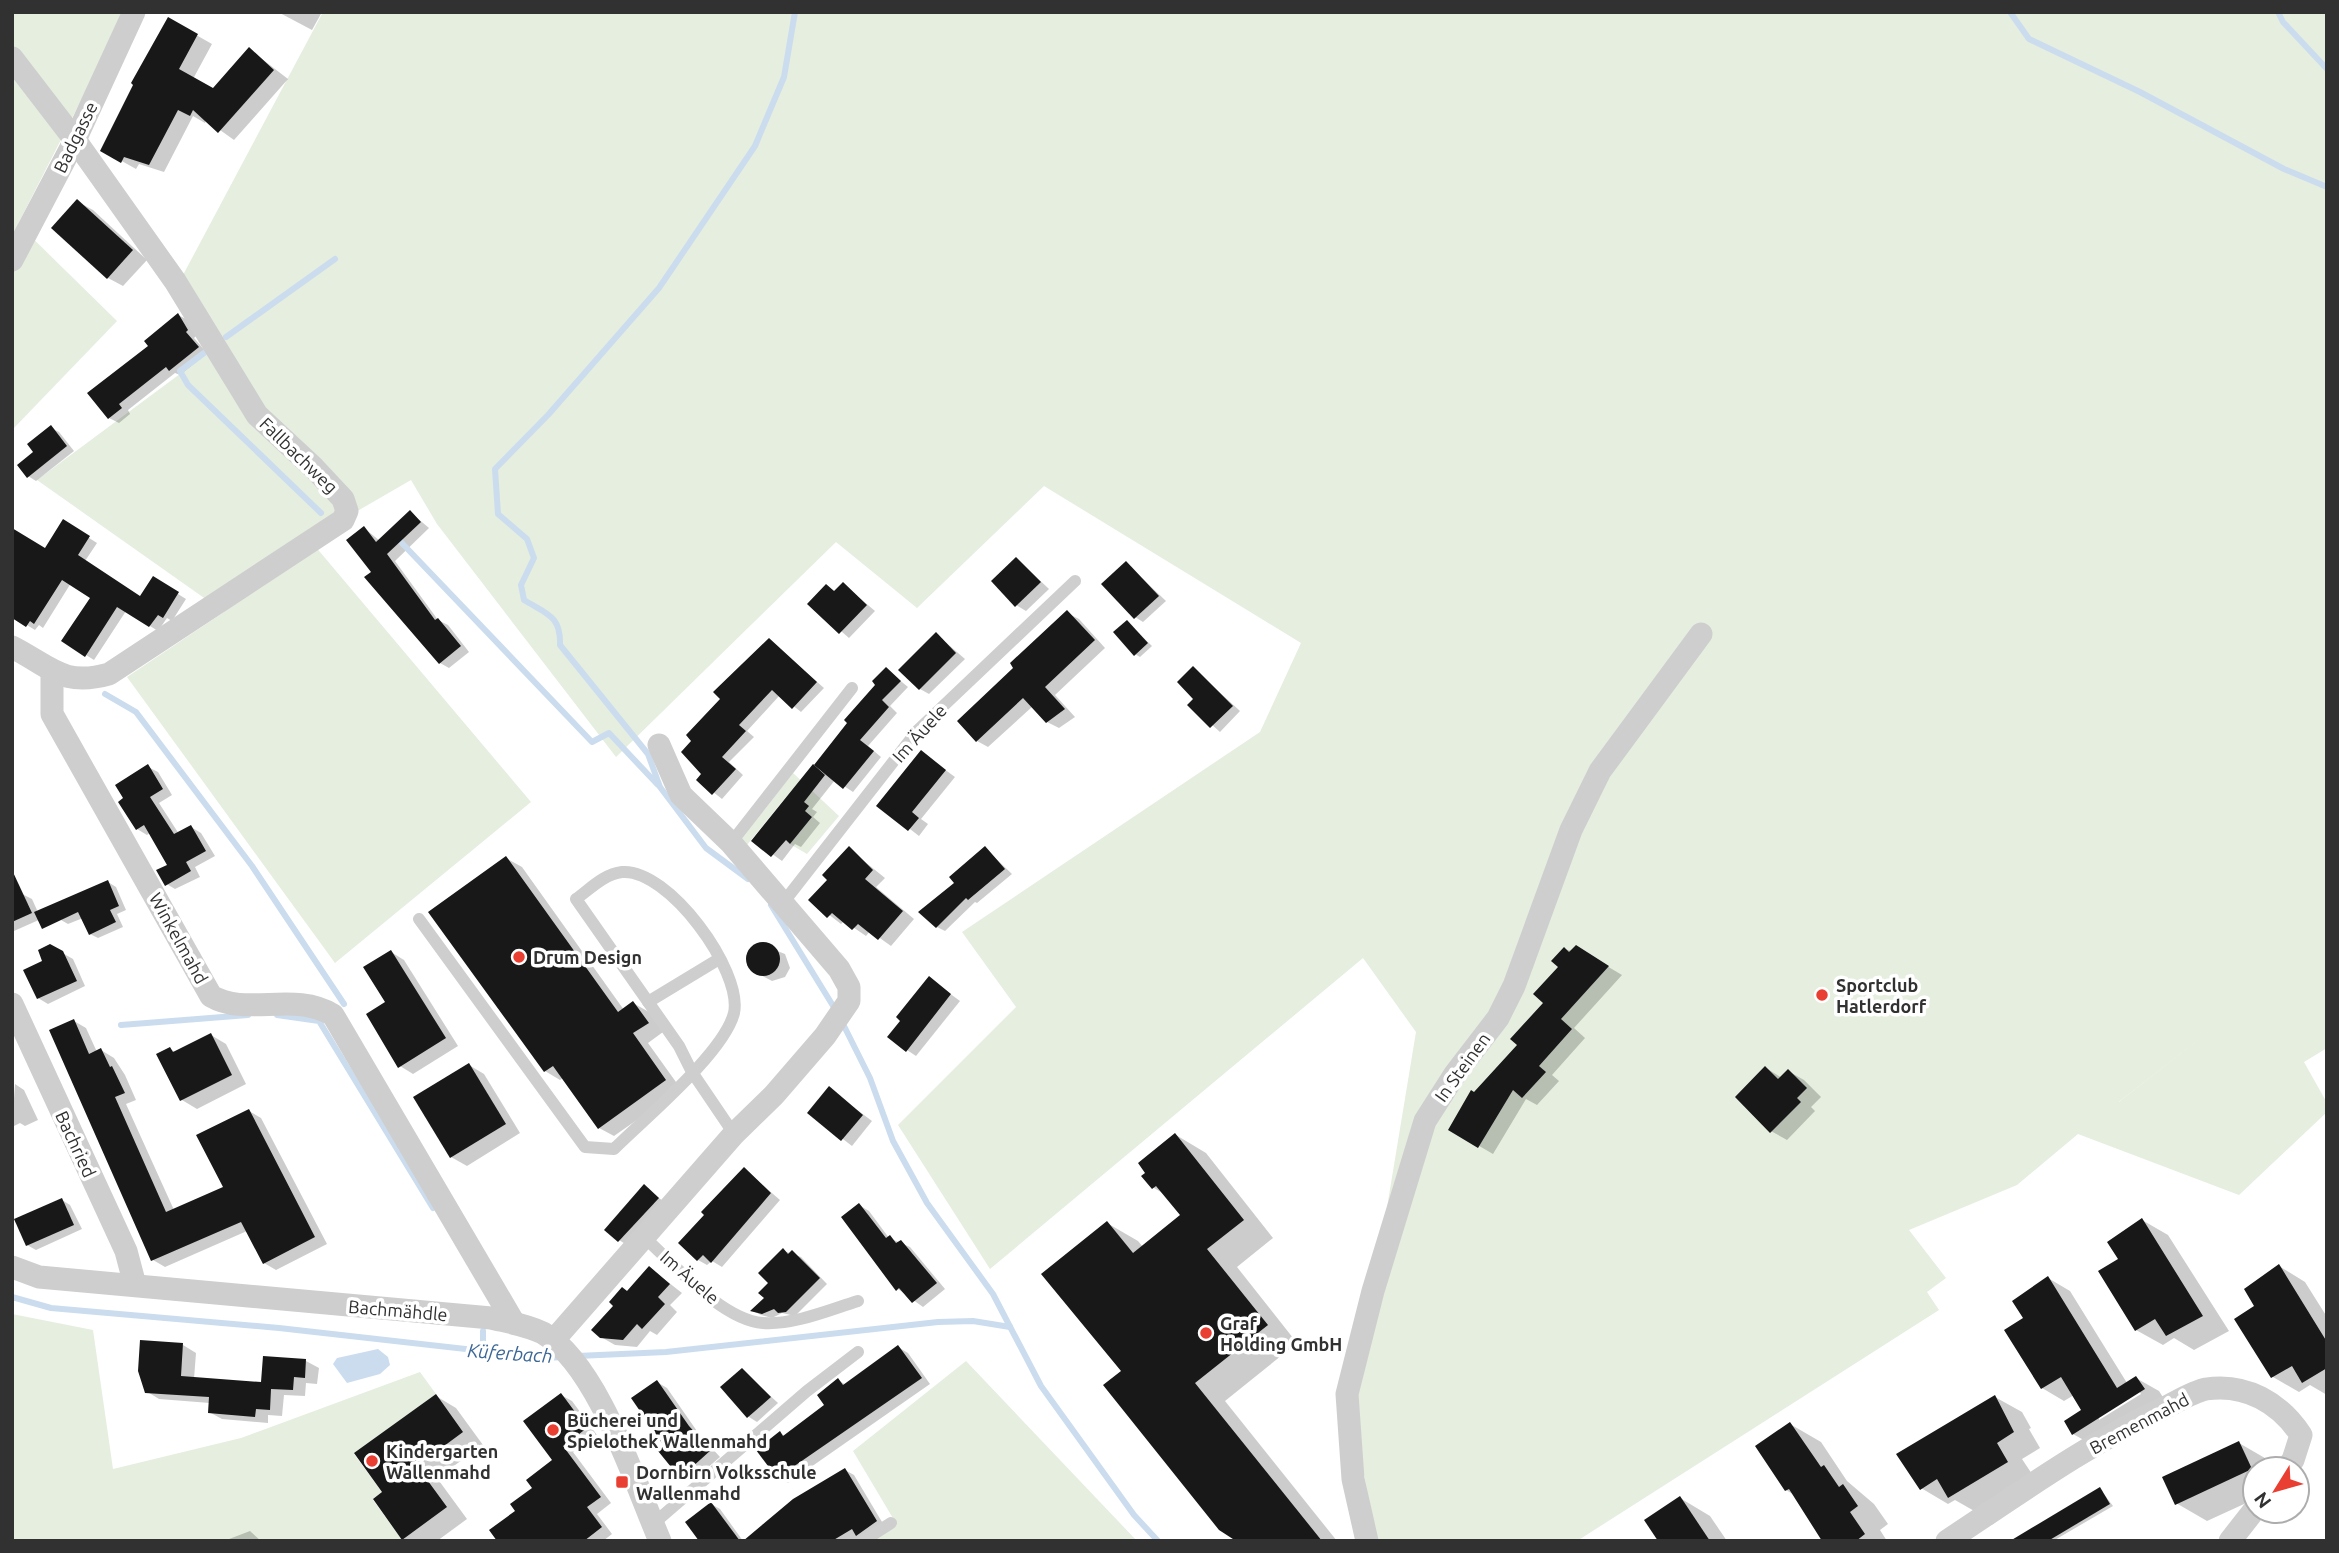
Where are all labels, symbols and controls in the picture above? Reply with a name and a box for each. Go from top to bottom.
street label: Badgasse [49,98,101,176]
street label: Fallbachweg [256,413,342,497]
street label: Im Äuele [888,700,950,766]
street label: Winkelmahd [146,889,212,987]
place label: Drum Design [533,947,642,967]
marker: Drum Design [511,949,527,965]
place label: Sportclub Hatlerdorf [1836,975,1927,1016]
marker: Sportclub Hatlerdorf [1814,987,1830,1003]
street label: In Steinen [1430,1029,1494,1105]
street label: Bachried [52,1108,100,1180]
street label: Im Äuele [657,1246,723,1308]
street label: Bachmähdle [348,1296,448,1324]
place label: Graf Holding GmbH [1220,1313,1342,1354]
marker: Graf Holding GmbH [1198,1325,1214,1341]
water label: Küferbach [467,1339,553,1367]
street label: Bremenmahd [2086,1388,2192,1458]
place label: Bücherei und Spielothek Wallenmahd [567,1410,767,1451]
marker: Bücherei und Spielothek Wallenmahd [545,1422,561,1438]
place label: Kindergarten Wallenmahd [386,1441,498,1482]
marker: Kindergarten Wallenmahd [364,1453,380,1469]
north arrow [2241,1455,2311,1525]
place label: Dornbirn Volksschule Wallenmahd [636,1462,817,1503]
marker: Dornbirn Volksschule Wallenmahd [614,1474,630,1490]
text: N [2249,1488,2275,1513]

